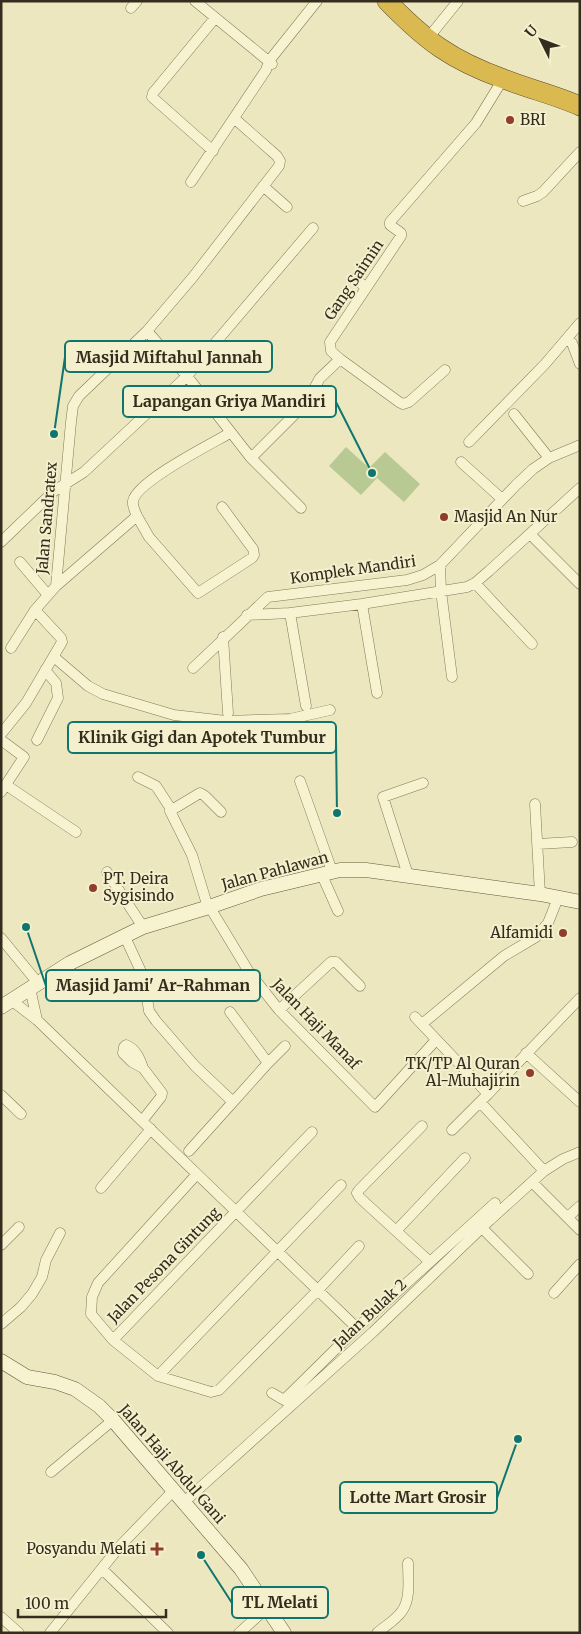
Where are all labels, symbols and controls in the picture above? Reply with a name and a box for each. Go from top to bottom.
north arrow [516,15,566,65]
text: U [521,21,542,41]
place label: BRI [520,110,546,129]
marker: BRI [504,114,516,126]
street label: Gang Saimin [320,236,388,324]
callout: Masjid Miftahul Jannah [65,341,272,372]
text: Masjid Miftahul Jannah [76,347,263,367]
callout: Lapangan Griya Mandiri [123,386,336,417]
text: Lapangan Griya Mandiri [132,391,326,411]
street label: Jalan Sandratex [32,461,61,576]
place label: Masjid An Nur [454,507,558,526]
marker: Masjid An Nur [438,511,450,523]
street label: Komplek Mandiri [289,551,417,588]
callout: Klinik Gigi dan Apotek Tumbur [68,722,336,753]
text: Klinik Gigi dan Apotek Tumbur [78,727,326,747]
street label: Jalan Pahlawan [218,847,330,894]
place label: PT. Deira Sygisindo [103,869,174,905]
marker: PT. Deira Sygisindo [87,882,99,894]
place label: Alfamidi [489,923,553,942]
marker: Alfamidi [557,927,569,939]
callout: Masjid Jami' Ar-Rahman [46,970,260,1001]
street label: Jalan Haji Manaf [268,974,365,1074]
text: Masjid Jami' Ar-Rahman [56,975,250,995]
place label: TK/TP Al Quran Al-Muhajirin [406,1054,520,1090]
marker: TK/TP Al Quran Al-Muhajirin [524,1067,536,1079]
street label: Jalan Pesona Gintung [103,1203,224,1327]
street label: Jalan Bulak 2 [328,1275,410,1353]
street label: Jalan Haji Abdul Gani [115,1399,230,1527]
callout: Lotte Mart Grosir [340,1482,497,1513]
text: Lotte Mart Grosir [349,1487,487,1507]
place label: Posyandu Melati [26,1539,146,1558]
marker: Posyandu Melati [150,1542,164,1556]
scale bar [18,1586,165,1618]
callout: TL Melati [232,1587,328,1618]
text: TL Melati [242,1592,319,1612]
text: 100 m [25,1594,69,1613]

